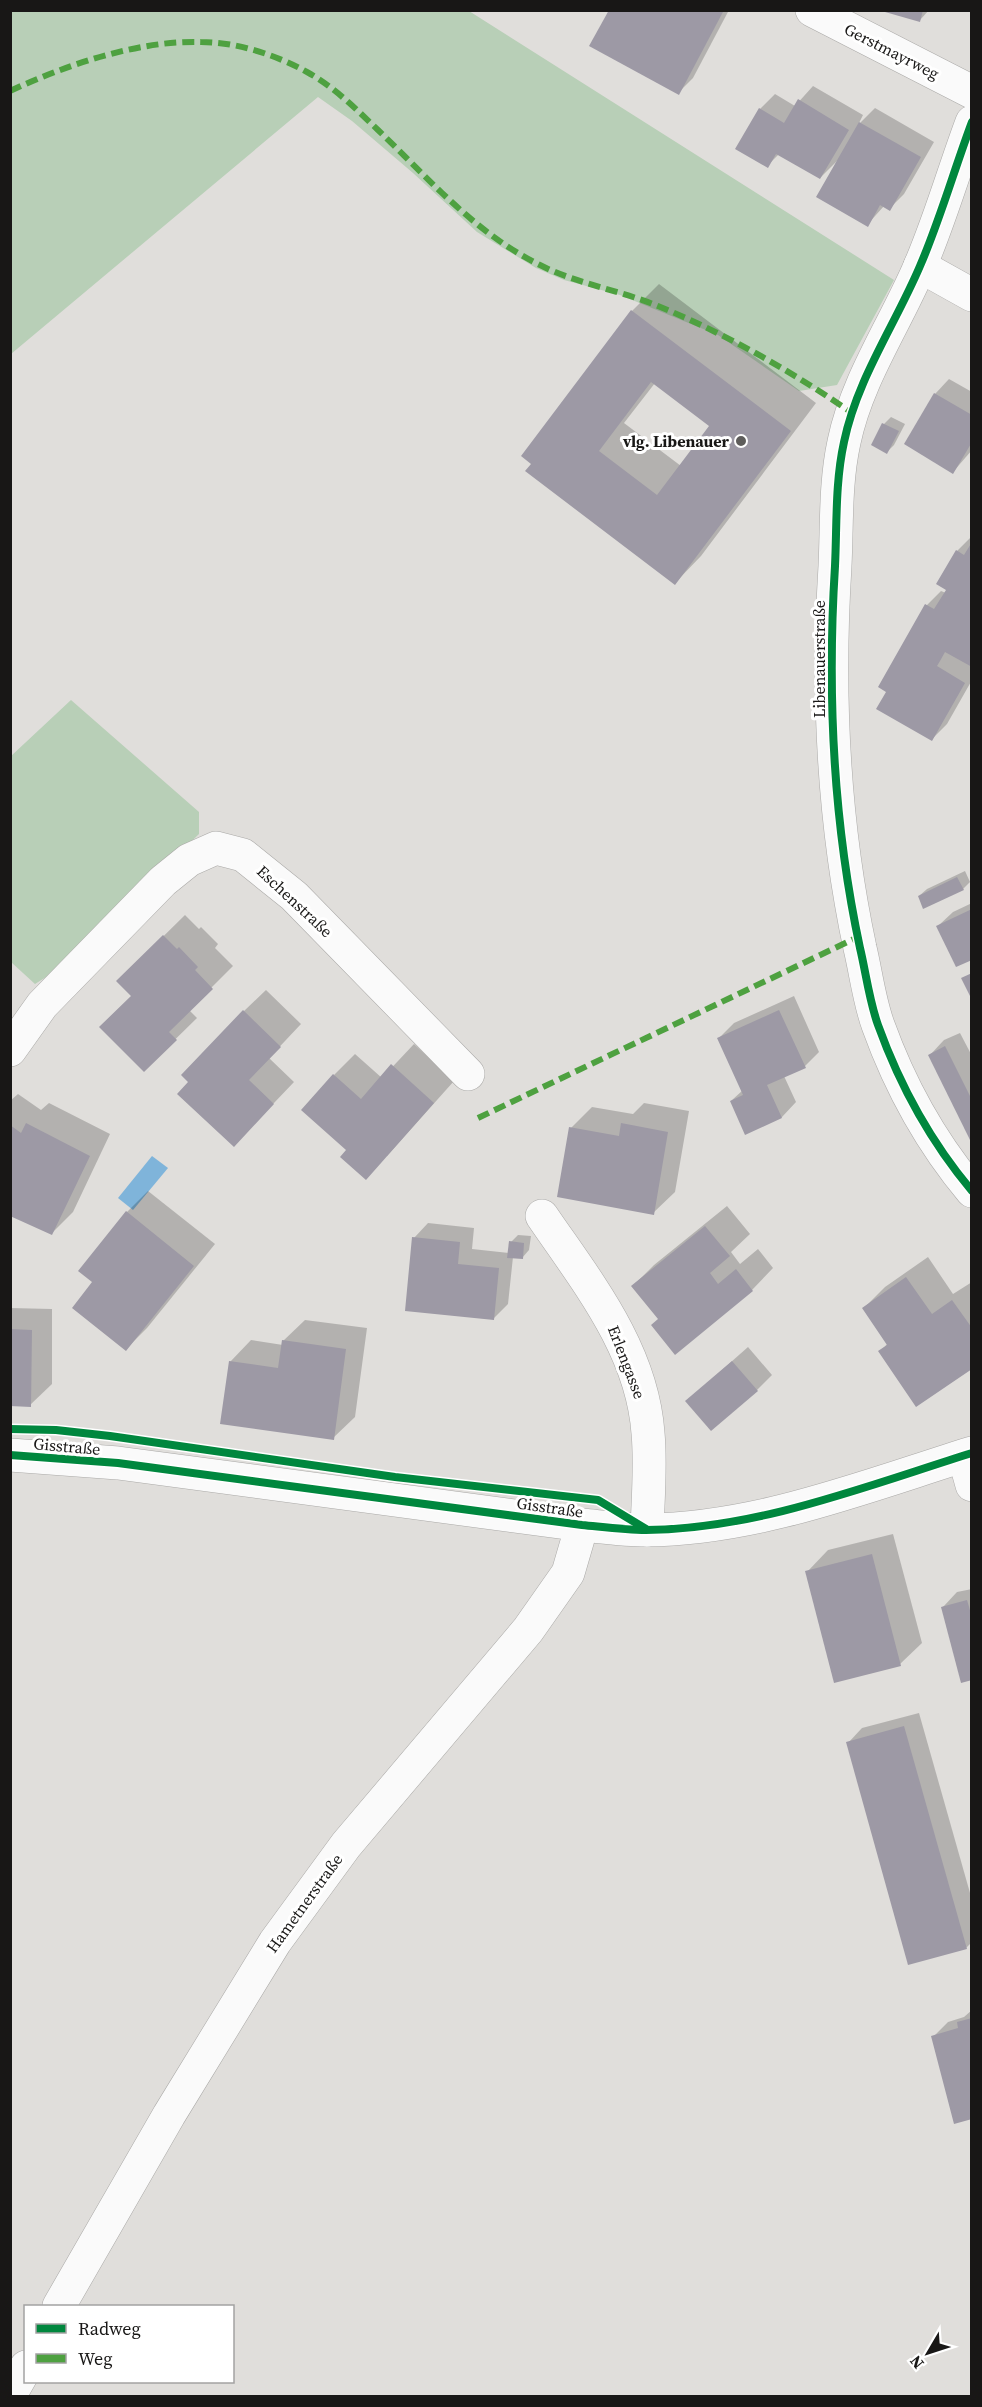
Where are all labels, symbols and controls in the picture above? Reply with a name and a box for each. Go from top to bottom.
street label: Gerstmayrweg [841,18,943,84]
place label: vlg. Libenauer [622,430,730,452]
marker: vlg. Libenauer [734,434,748,448]
street label: Libenauerstraße [808,600,830,718]
street label: Eschenstraße [252,860,338,942]
street label: Erlengasse [603,1322,651,1402]
street label: Gisstraße [33,1432,101,1460]
street label: Gisstraße [515,1491,585,1523]
street label: Hametnerstraße [261,1849,347,1957]
legend [24,2305,234,2383]
text: Radweg [78,2316,141,2341]
north arrow [898,2323,958,2383]
text: Weg [78,2346,113,2371]
text: N [904,2351,929,2374]

